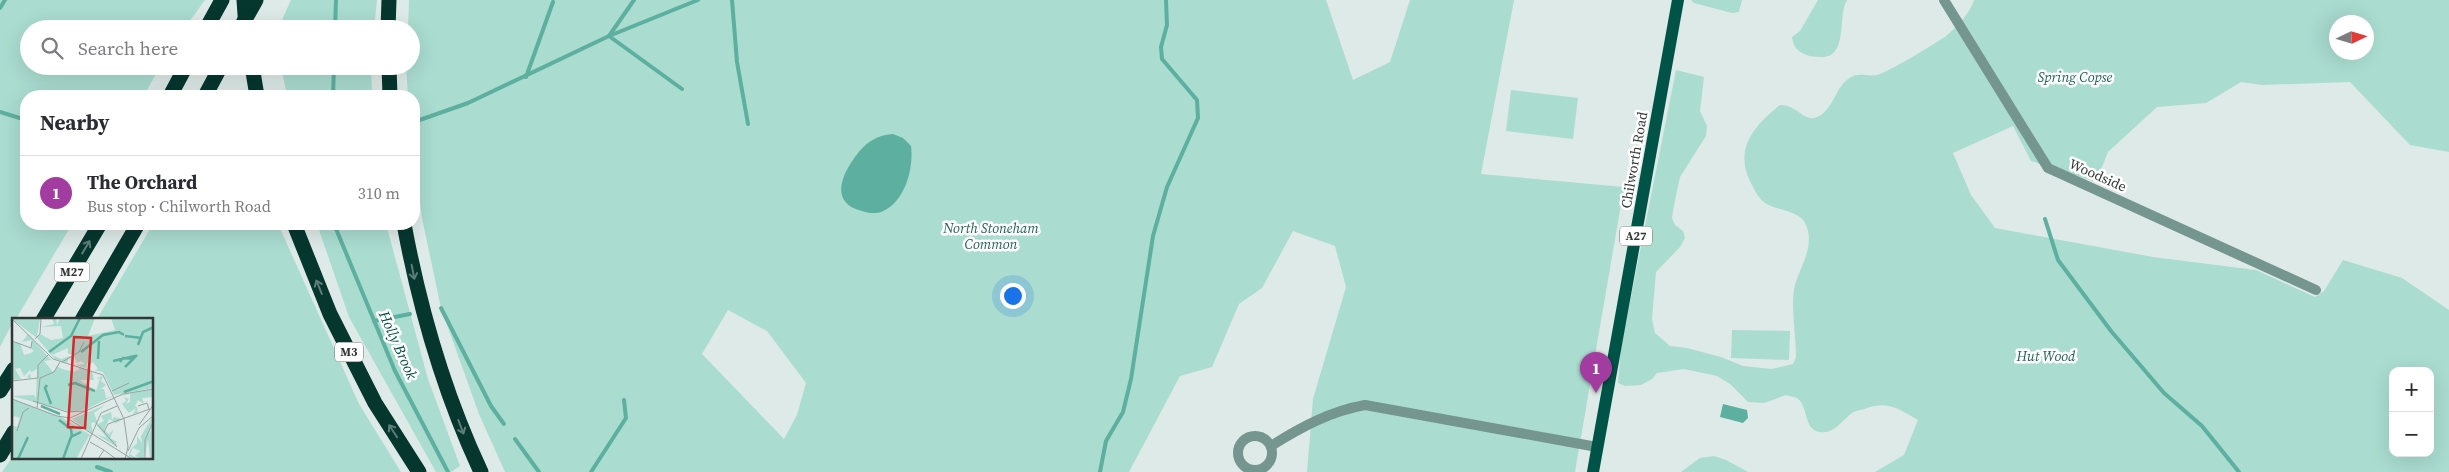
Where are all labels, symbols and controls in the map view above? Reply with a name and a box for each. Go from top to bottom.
north arrow [2329,15,2374,60]
search box [20,20,420,75]
icon: search [38,34,66,62]
text: Search here [78,35,178,61]
park label: Spring Copse [2038,67,2113,87]
text: Nearby [40,108,110,137]
street label: Chilworth Road [1616,110,1652,210]
street label: Woodside [2066,153,2130,197]
text: The Orchard [87,169,197,195]
text: 1 [52,182,60,204]
text: 310 m [358,182,400,204]
text: Bus stop · Chilworth Road [87,195,271,217]
park label: North Stoneham Common [942,218,1039,254]
road number: A27 [1620,227,1652,246]
one-way arrow [81,240,91,255]
road number: M27 [54,262,90,282]
one-way arrow [409,263,418,279]
one-way arrow [314,279,323,295]
your location [1000,283,1026,309]
water label: Holly Brook [374,306,423,383]
inset map [12,318,154,460]
road number: M3 [335,342,363,362]
park label: Hut Wood [2016,346,2076,366]
pin: 1 [1580,352,1612,393]
map controls [2389,367,2434,457]
button: + [2389,367,2434,412]
button: − [2389,412,2434,457]
one-way arrow [457,418,466,434]
one-way arrow [387,424,398,438]

